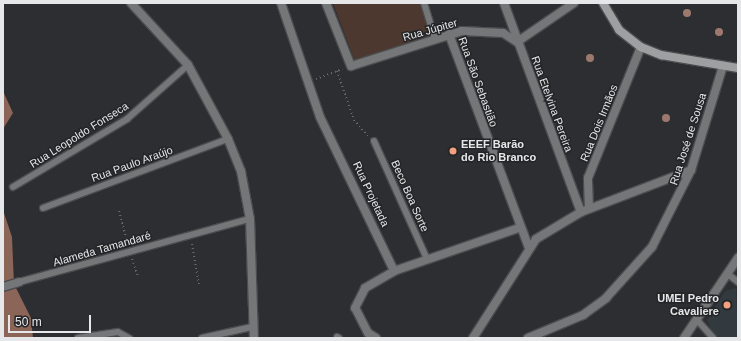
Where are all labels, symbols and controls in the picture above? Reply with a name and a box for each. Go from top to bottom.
street label: Rua Júpiter [401,16,459,44]
street label: Rua São Sebastião [456,35,500,129]
street label: Rua Etelvina Pereira [529,54,575,154]
street label: Rua Dois Irmãos [578,83,620,163]
street label: Rua José de Sousa [667,91,709,187]
street label: Rua Leopoldo Fonseca [27,99,131,171]
place label: EEEF Barão do Rio Branco [461,138,536,164]
street label: Rua Paulo Araújo [89,143,175,185]
marker: EEEF Barão do Rio Branco [448,146,458,156]
street label: Beco Boa Sorte [388,158,432,234]
street label: Rua Projetada [350,159,392,229]
street label: Alameda Tamandaré [51,229,153,269]
place label: UMEI Pedro Cavaliere [657,292,719,318]
marker: UMEI Pedro Cavaliere [722,300,732,310]
scale bar [10,307,93,333]
text: 50 m [15,315,42,329]

